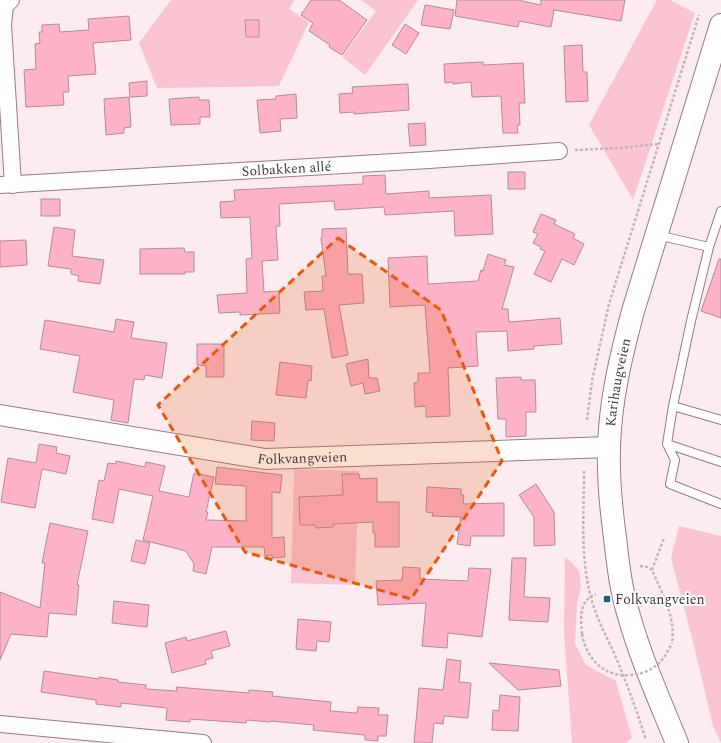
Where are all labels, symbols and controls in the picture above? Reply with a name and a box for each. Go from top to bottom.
street label: Solbakken allé [241,156,332,182]
street label: Karihaugveien [600,336,637,428]
street label: Folkvangveien [256,446,348,470]
place label: Folkvangveien [615,589,705,610]
marker: Folkvangveien [602,594,612,604]

